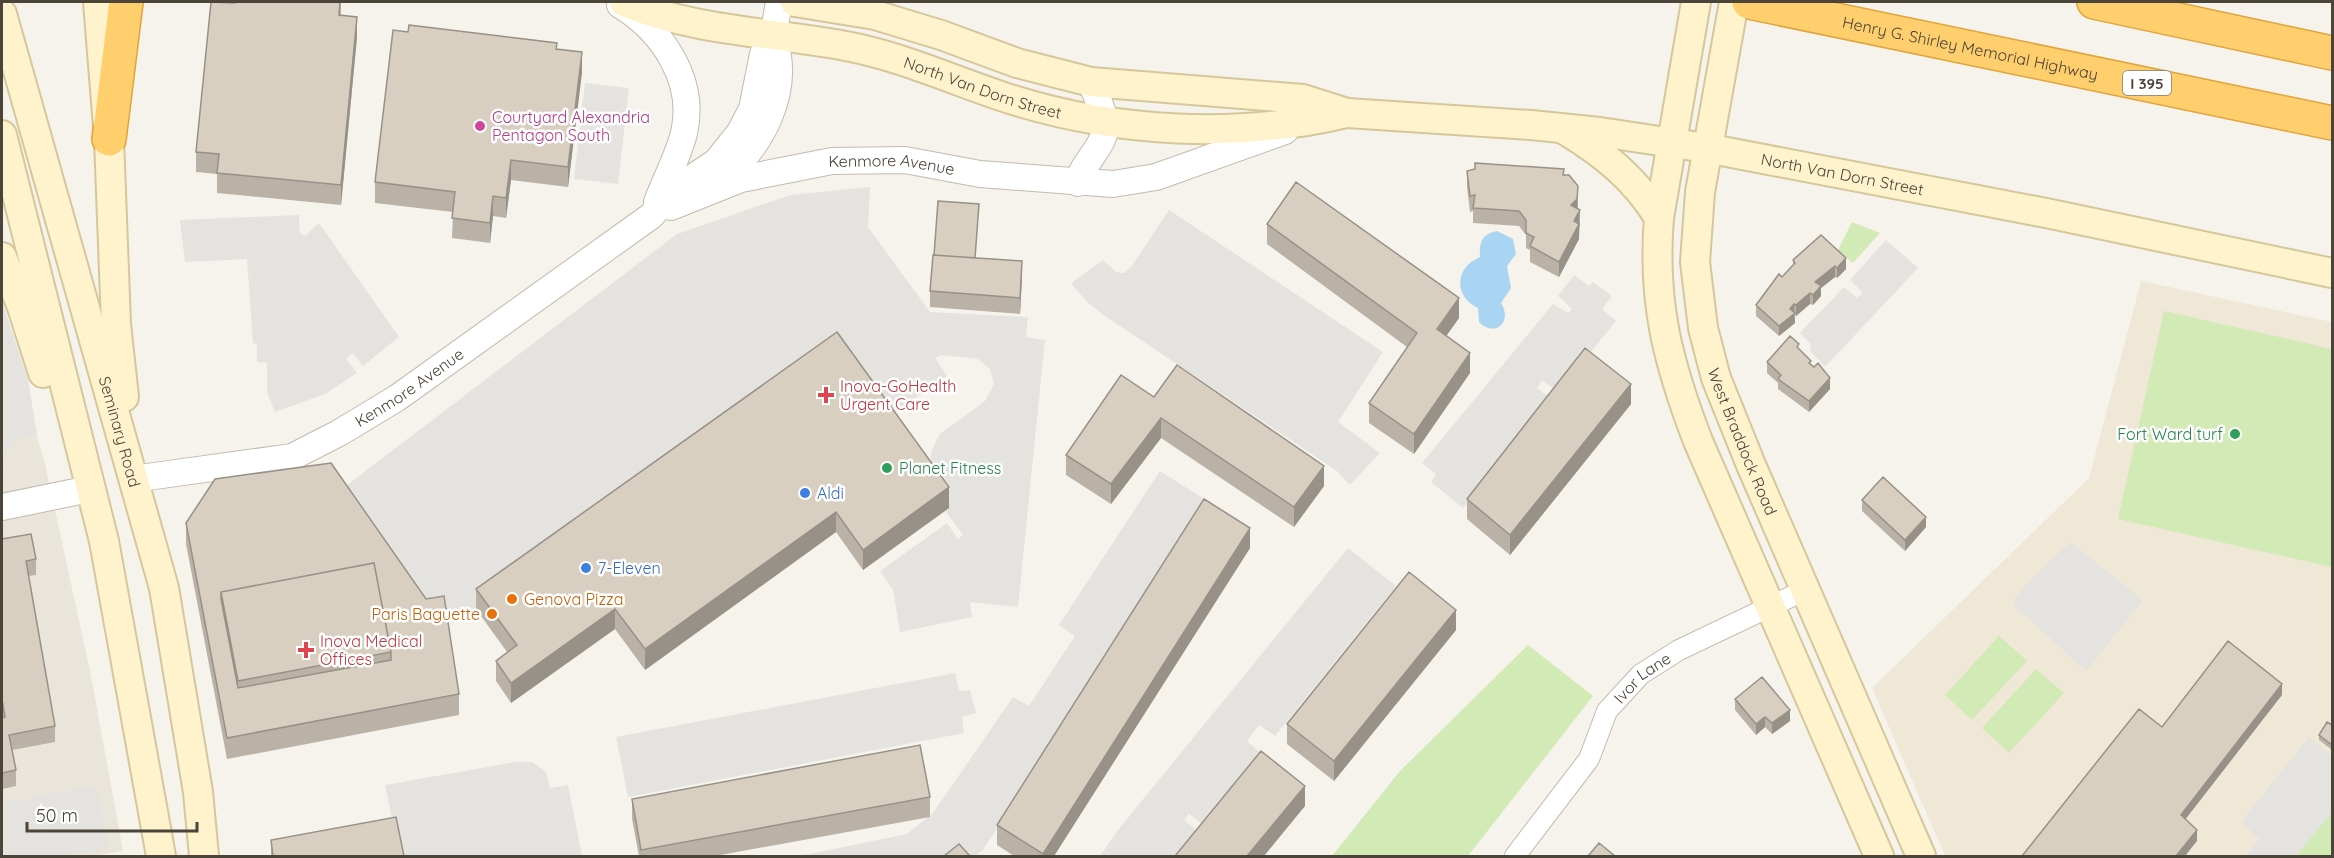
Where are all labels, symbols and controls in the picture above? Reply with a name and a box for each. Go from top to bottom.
street label: Henry G. Shirley Memorial Highway [1841,12,2100,84]
street label: North Van Dorn Street [901,52,1063,123]
road number: I 395 [2123,71,2171,95]
place label: Courtyard Alexandria Pentagon South [492,107,650,145]
marker: Courtyard Alexandria Pentagon South [473,119,487,133]
street label: Kenmore Avenue [828,149,956,179]
street label: North Van Dorn Street [1759,149,1925,199]
street label: Kenmore Avenue [351,344,467,431]
street label: West Braddock Road [1704,366,1782,518]
street label: Seminary Road [95,374,145,489]
place label: Inova-GoHealth Urgent Care [840,376,956,414]
marker: Inova-GoHealth Urgent Care [817,386,835,404]
place label: Fort Ward turf [2117,424,2223,444]
marker: Fort Ward turf [2228,427,2242,441]
place label: Planet Fitness [899,458,1001,478]
marker: Planet Fitness [880,461,894,475]
place label: Aldi [817,483,844,503]
marker: Aldi [798,486,812,500]
place label: 7-Eleven [598,558,661,578]
marker: 7-Eleven [579,561,593,575]
place label: Genova Pizza [524,589,623,609]
marker: Genova Pizza [505,592,519,606]
place label: Paris Baguette [371,604,480,624]
marker: Paris Baguette [485,607,499,621]
place label: Inova Medical Offices [320,631,422,669]
marker: Inova Medical Offices [297,641,315,659]
street label: Ivor Lane [1609,648,1674,707]
scale bar [27,795,196,833]
text: 50 m [36,804,78,827]

